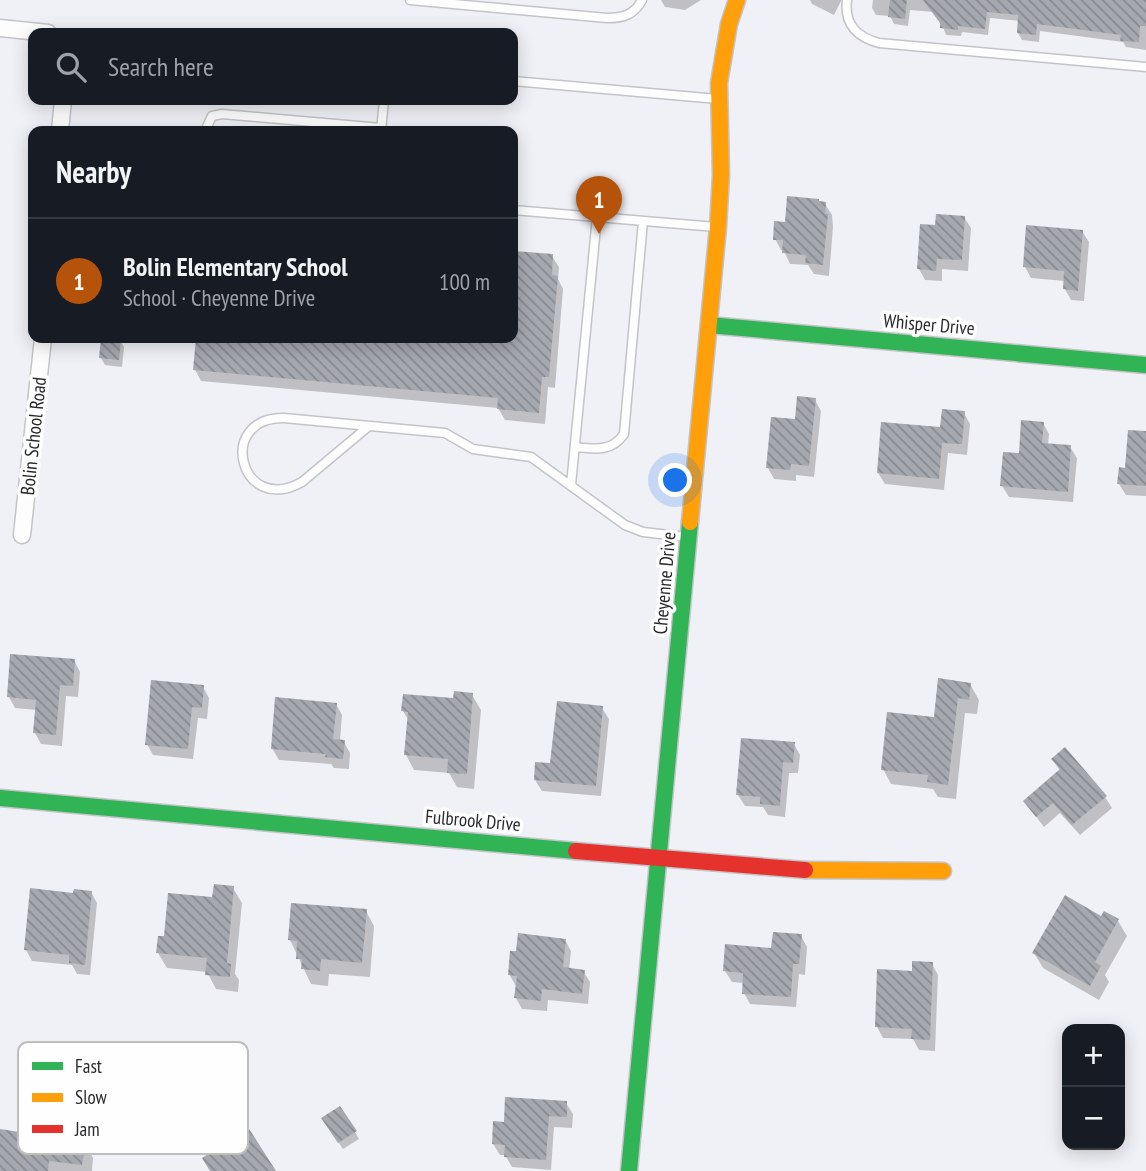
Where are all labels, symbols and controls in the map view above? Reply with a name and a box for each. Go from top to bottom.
search box [28,28,518,105]
icon: search [52,48,90,86]
text: Search here [108,50,214,83]
text: Nearby [56,152,131,191]
pin: 1 [576,176,622,234]
text: Bolin Elementary School [123,250,348,283]
text: 1 [74,267,85,296]
text: 100 m [439,267,490,296]
text: School · Cheyenne Drive [123,283,315,312]
street label: Whisper Drive [882,308,976,340]
street label: Bolin School Road [15,376,51,496]
your location [658,463,692,497]
street label: Cheyenne Drive [648,531,680,635]
street label: Fulbrook Drive [424,804,522,836]
map controls [1062,1024,1125,1150]
button: + [1062,1024,1125,1087]
legend [18,1042,248,1154]
text: Fast [75,1054,103,1078]
text: Slow [75,1085,108,1109]
button: − [1062,1087,1125,1150]
text: Jam [74,1117,100,1141]

